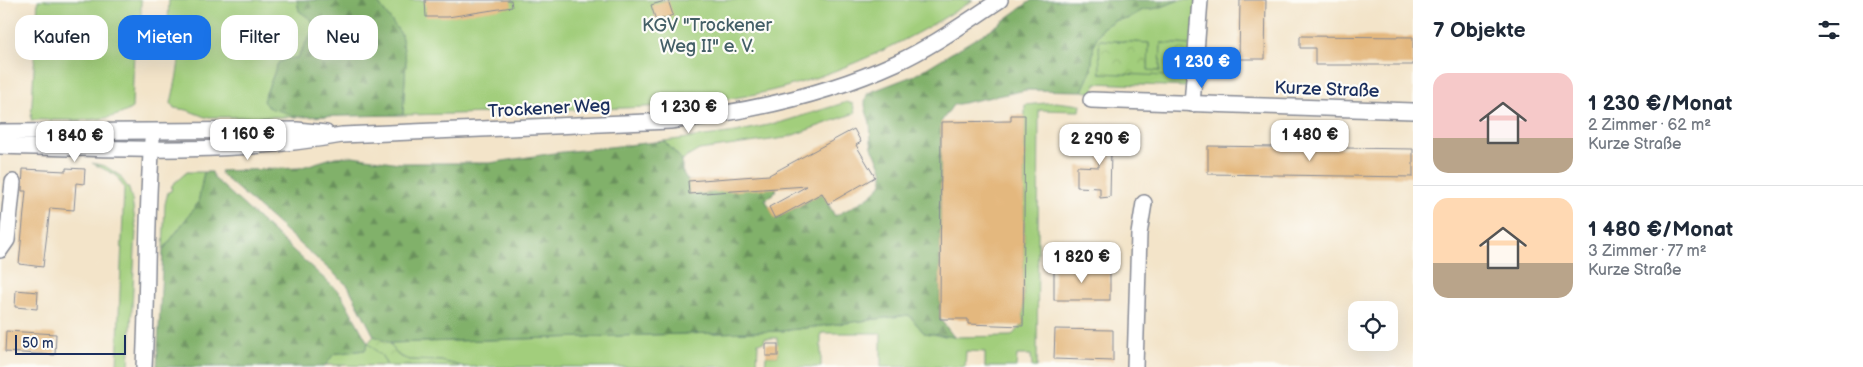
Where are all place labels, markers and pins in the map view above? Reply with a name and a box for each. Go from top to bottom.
pin: 1 230 € [1156,46,1248,89]
pin: 1 230 € [643,92,735,134]
pin: 1 160 € [202,119,294,161]
pin: 1 840 € [29,120,121,163]
pin: 1 480 € [1264,120,1356,162]
pin: 2 290 € [1054,124,1146,166]
pin: 1 820 € [1036,242,1128,284]

